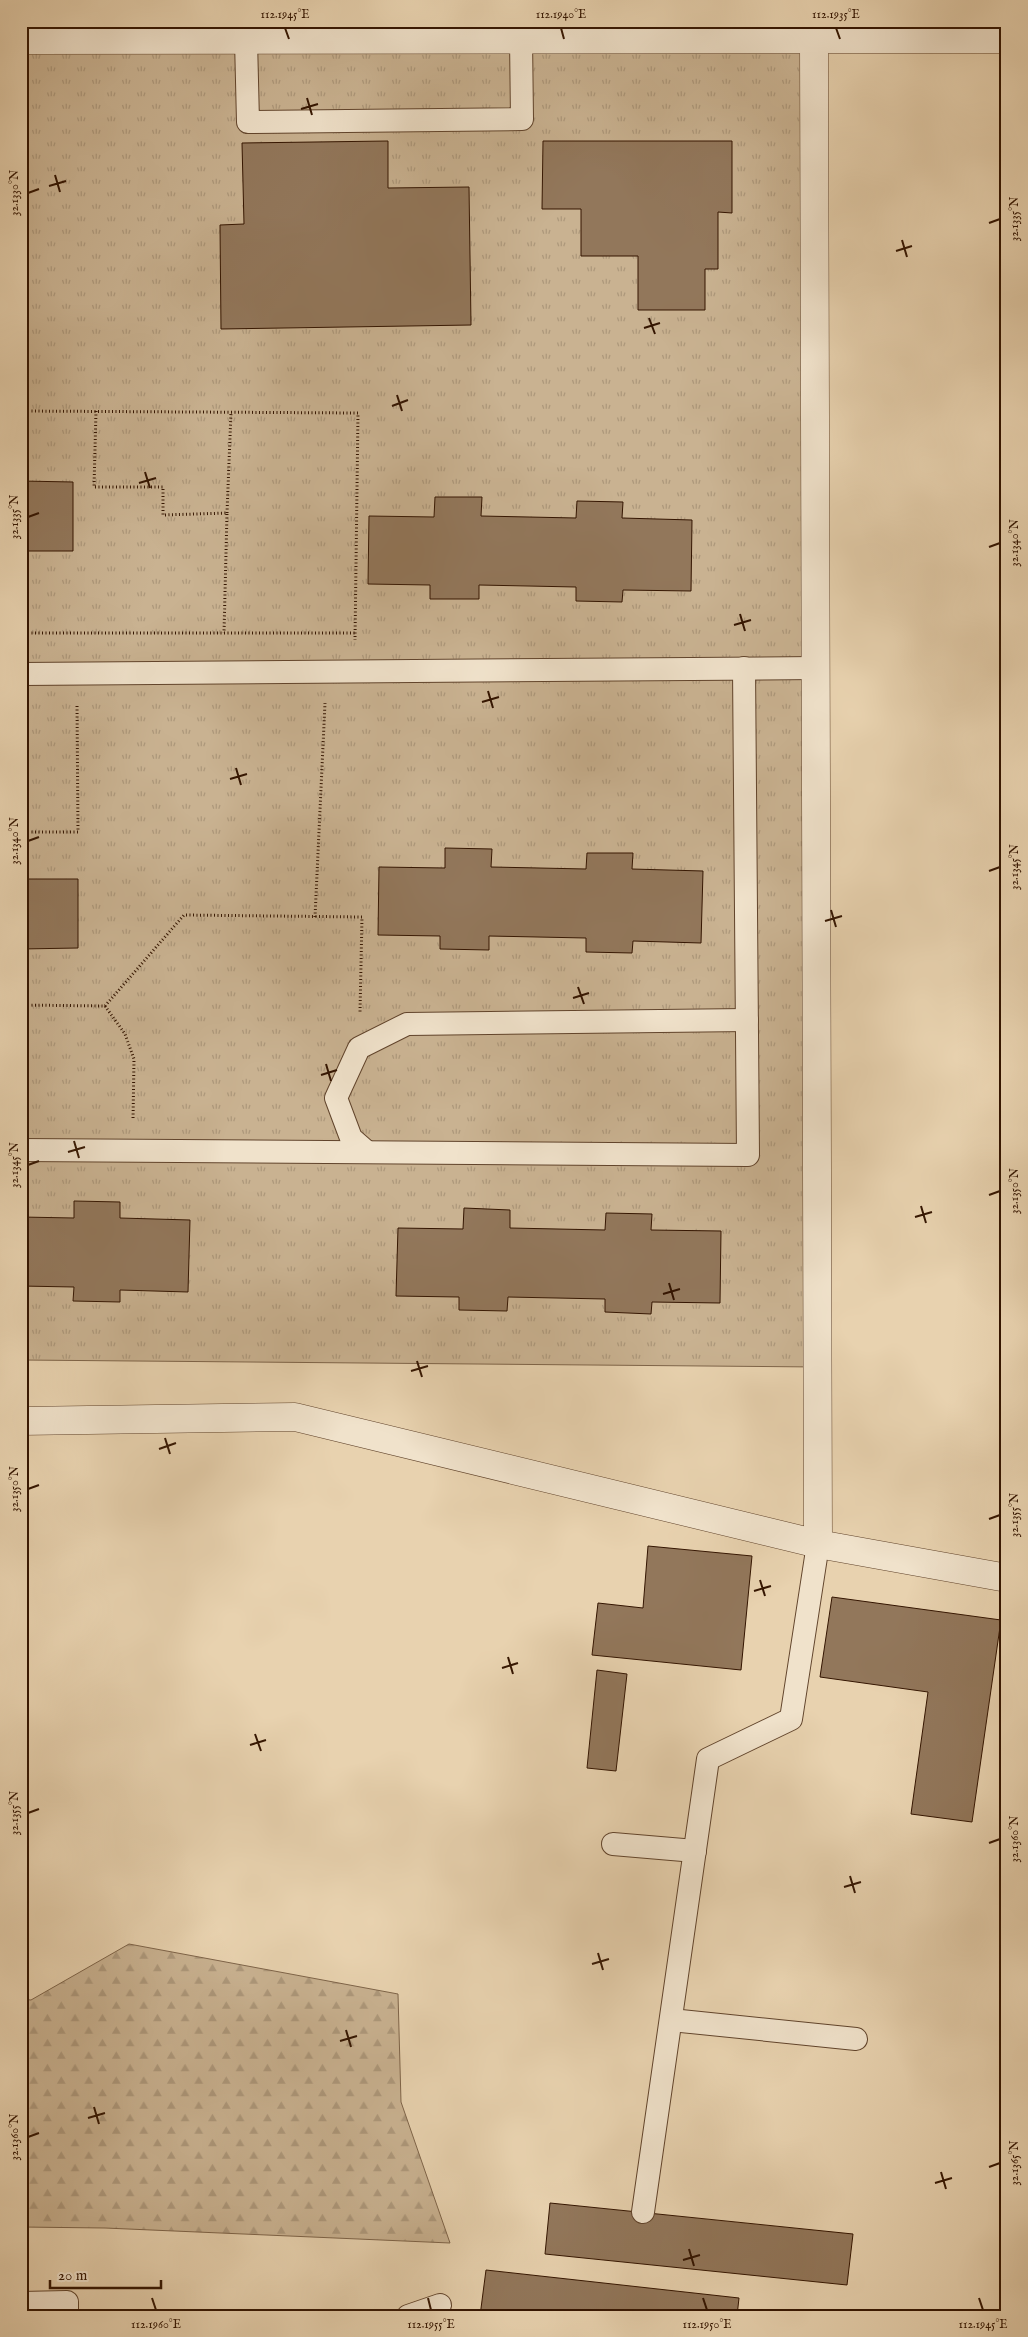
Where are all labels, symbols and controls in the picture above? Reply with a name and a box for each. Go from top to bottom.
text: 112.1945°E [260,7,310,22]
text: 112.1940°E [536,7,586,22]
text: 112.1935°E [812,7,860,22]
text: 32.1330°N [7,169,22,216]
text: 32.1335°N [1007,196,1022,241]
text: 32.1335°N [7,494,22,539]
text: 32.1340°N [1007,519,1022,567]
text: 32.1340°N [7,817,22,865]
text: 32.1345°N [1007,843,1022,890]
text: 32.1345°N [7,1141,22,1188]
text: 32.1350°N [1007,1167,1022,1214]
text: 32.1350°N [7,1465,22,1512]
text: 32.1355°N [1007,1492,1022,1537]
text: 32.1355°N [7,1790,22,1835]
text: 32.1360°N [1007,1815,1022,1862]
text: 32.1360°N [7,2113,22,2160]
text: 32.1365°N [1007,2140,1022,2186]
scale bar [50,2257,161,2289]
text: 20 m [58,2266,88,2285]
text: 112.1960°E [131,2317,181,2332]
text: 112.1955°E [407,2317,455,2332]
text: 112.1950°E [682,2317,732,2332]
text: 112.1945°E [958,2317,1008,2332]

